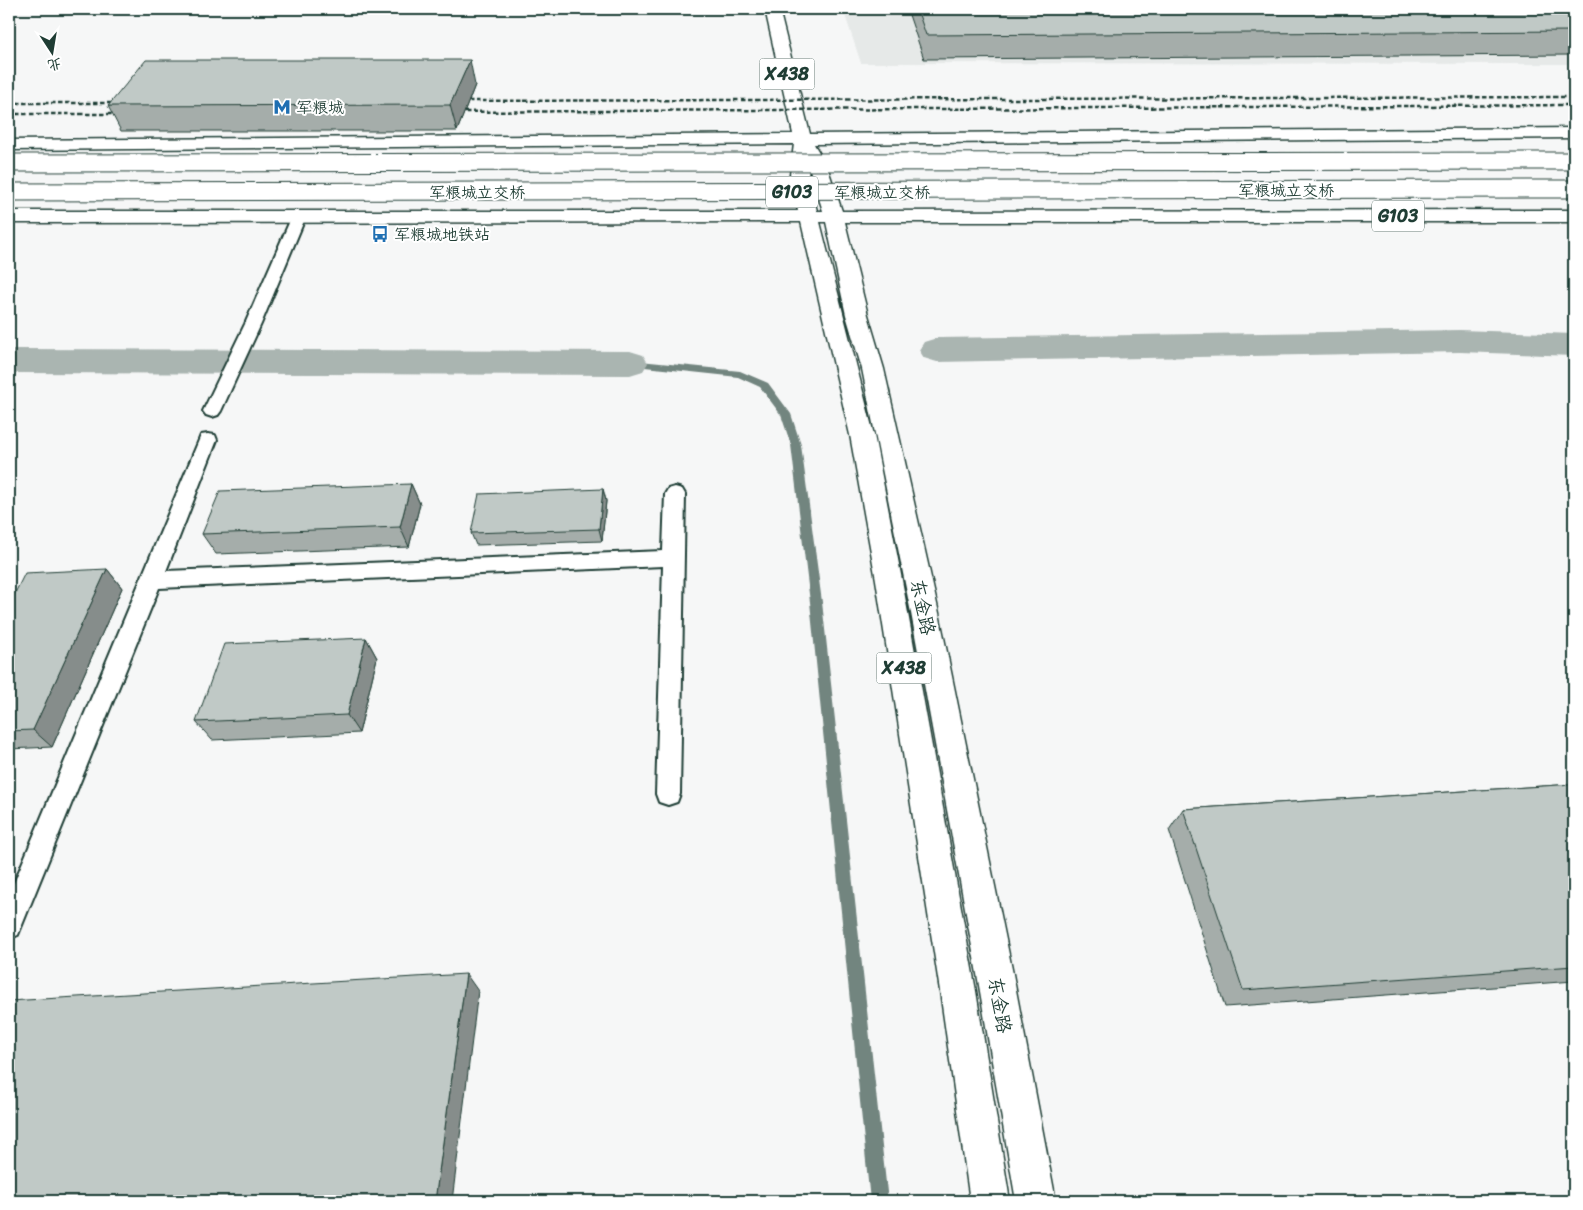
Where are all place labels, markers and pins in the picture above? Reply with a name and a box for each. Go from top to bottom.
place label: 军粮城 [296,93,344,122]
metro station icon: 军粮城 [272,97,292,117]
place label: 军粮城地铁站 [394,220,490,249]
bus stop icon: 军粮城地铁站 [370,224,390,244]

